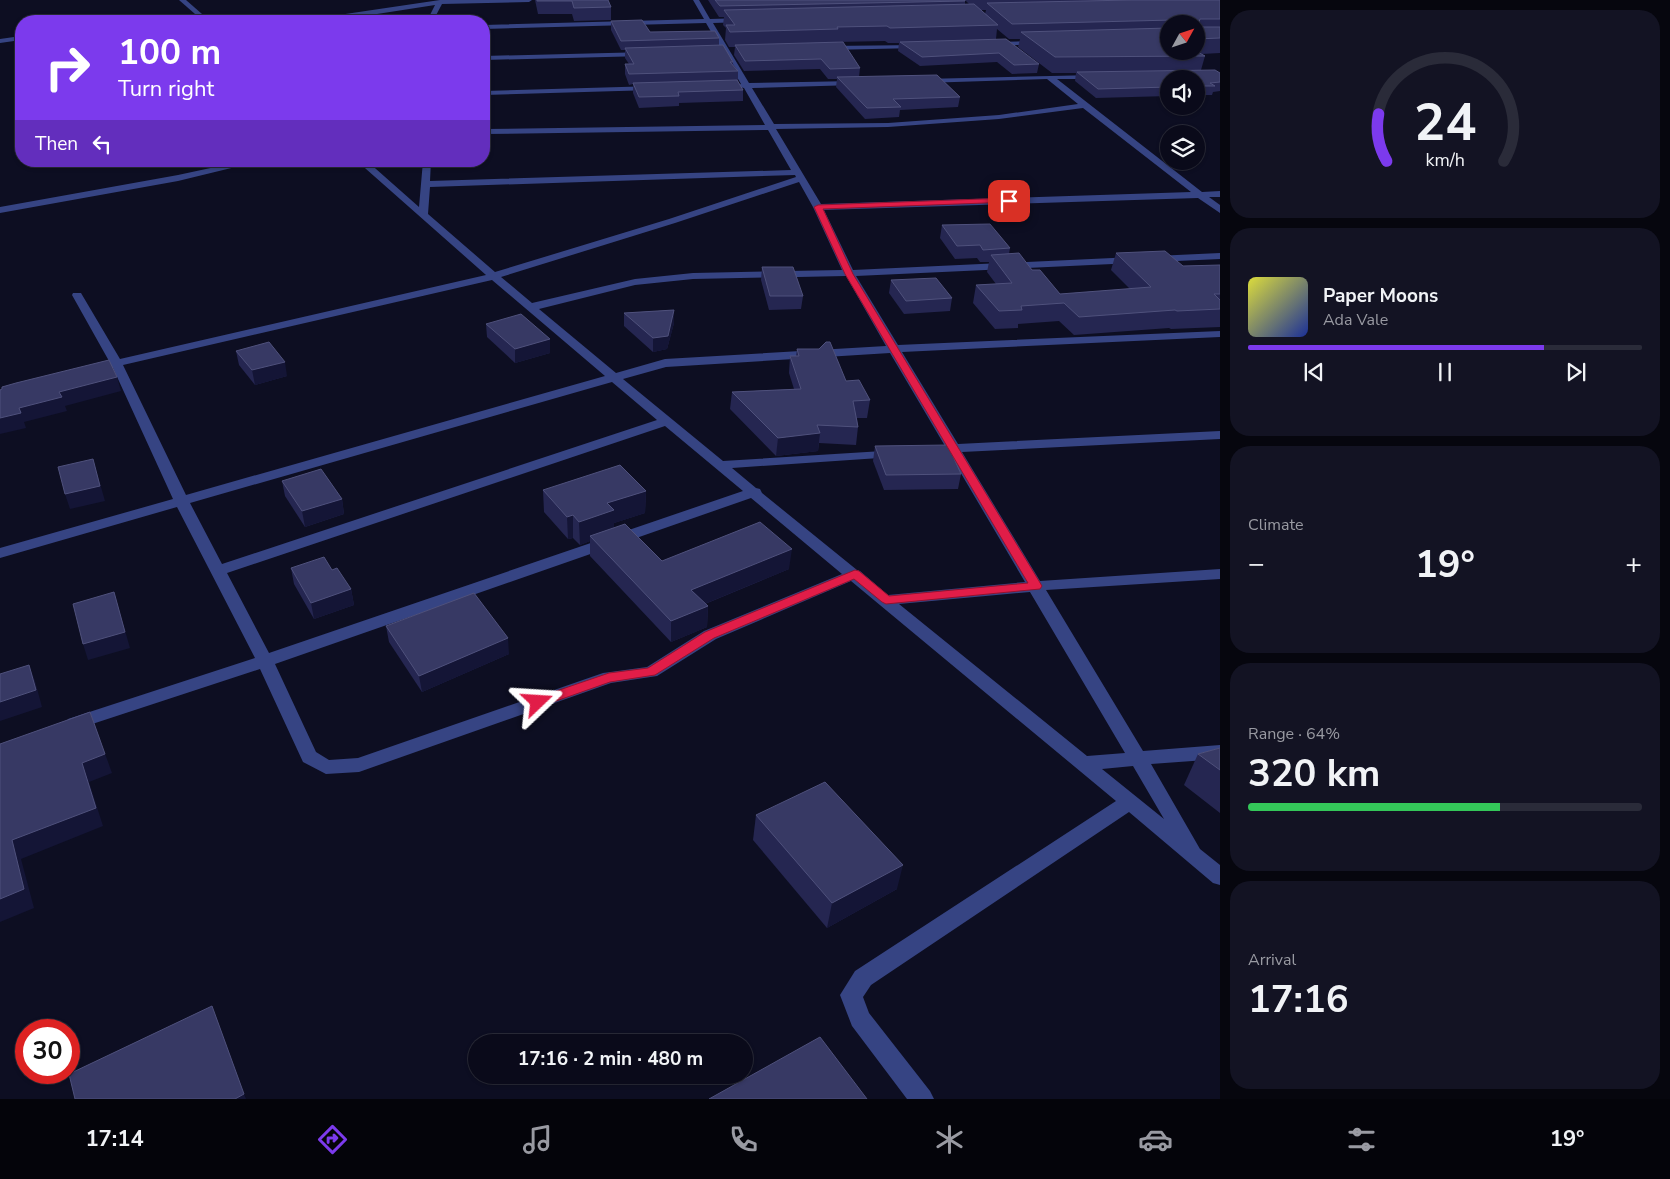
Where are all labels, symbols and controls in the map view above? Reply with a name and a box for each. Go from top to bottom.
north arrow [1160,15,1205,60]
map controls [1160,15,1205,170]
text: 100 m [118,29,221,76]
icon: right [35,35,100,100]
button: sound [1160,70,1205,115]
text: Turn right [118,74,214,104]
text: 24 [1414,87,1476,158]
button: layers [1160,125,1205,170]
icon: left [88,130,116,158]
text: Then [35,131,78,157]
text: km/h [1425,148,1465,172]
pin [988,180,1030,222]
icon: arrive [995,187,1023,215]
text: Paper Moons [1323,283,1438,309]
text: Ada Vale [1323,309,1388,331]
icon: previous [1300,358,1328,386]
icon: pause [1431,358,1459,386]
icon: next [1562,358,1590,386]
text: Climate [1248,514,1303,536]
text: 19° [1415,539,1475,590]
text: − [1248,545,1265,583]
text: + [1625,545,1642,583]
position arrow [511,675,563,727]
text: Range · 64% [1248,723,1340,745]
text: 320 km [1248,748,1380,799]
text: Arrival [1248,949,1296,971]
text: 17:16 [1248,974,1349,1025]
speed limit sign: 30 [15,1019,80,1084]
text: 17:16 · 2 min · 480 m [518,1046,703,1072]
icon: directions [315,1122,350,1157]
icon: music [520,1122,555,1157]
icon: phone [726,1122,761,1157]
icon: climate [932,1122,967,1157]
icon: car [1138,1122,1173,1157]
icon: filters [1344,1122,1379,1157]
text: 17:14 [85,1124,144,1154]
text: 19° [1550,1124,1584,1154]

